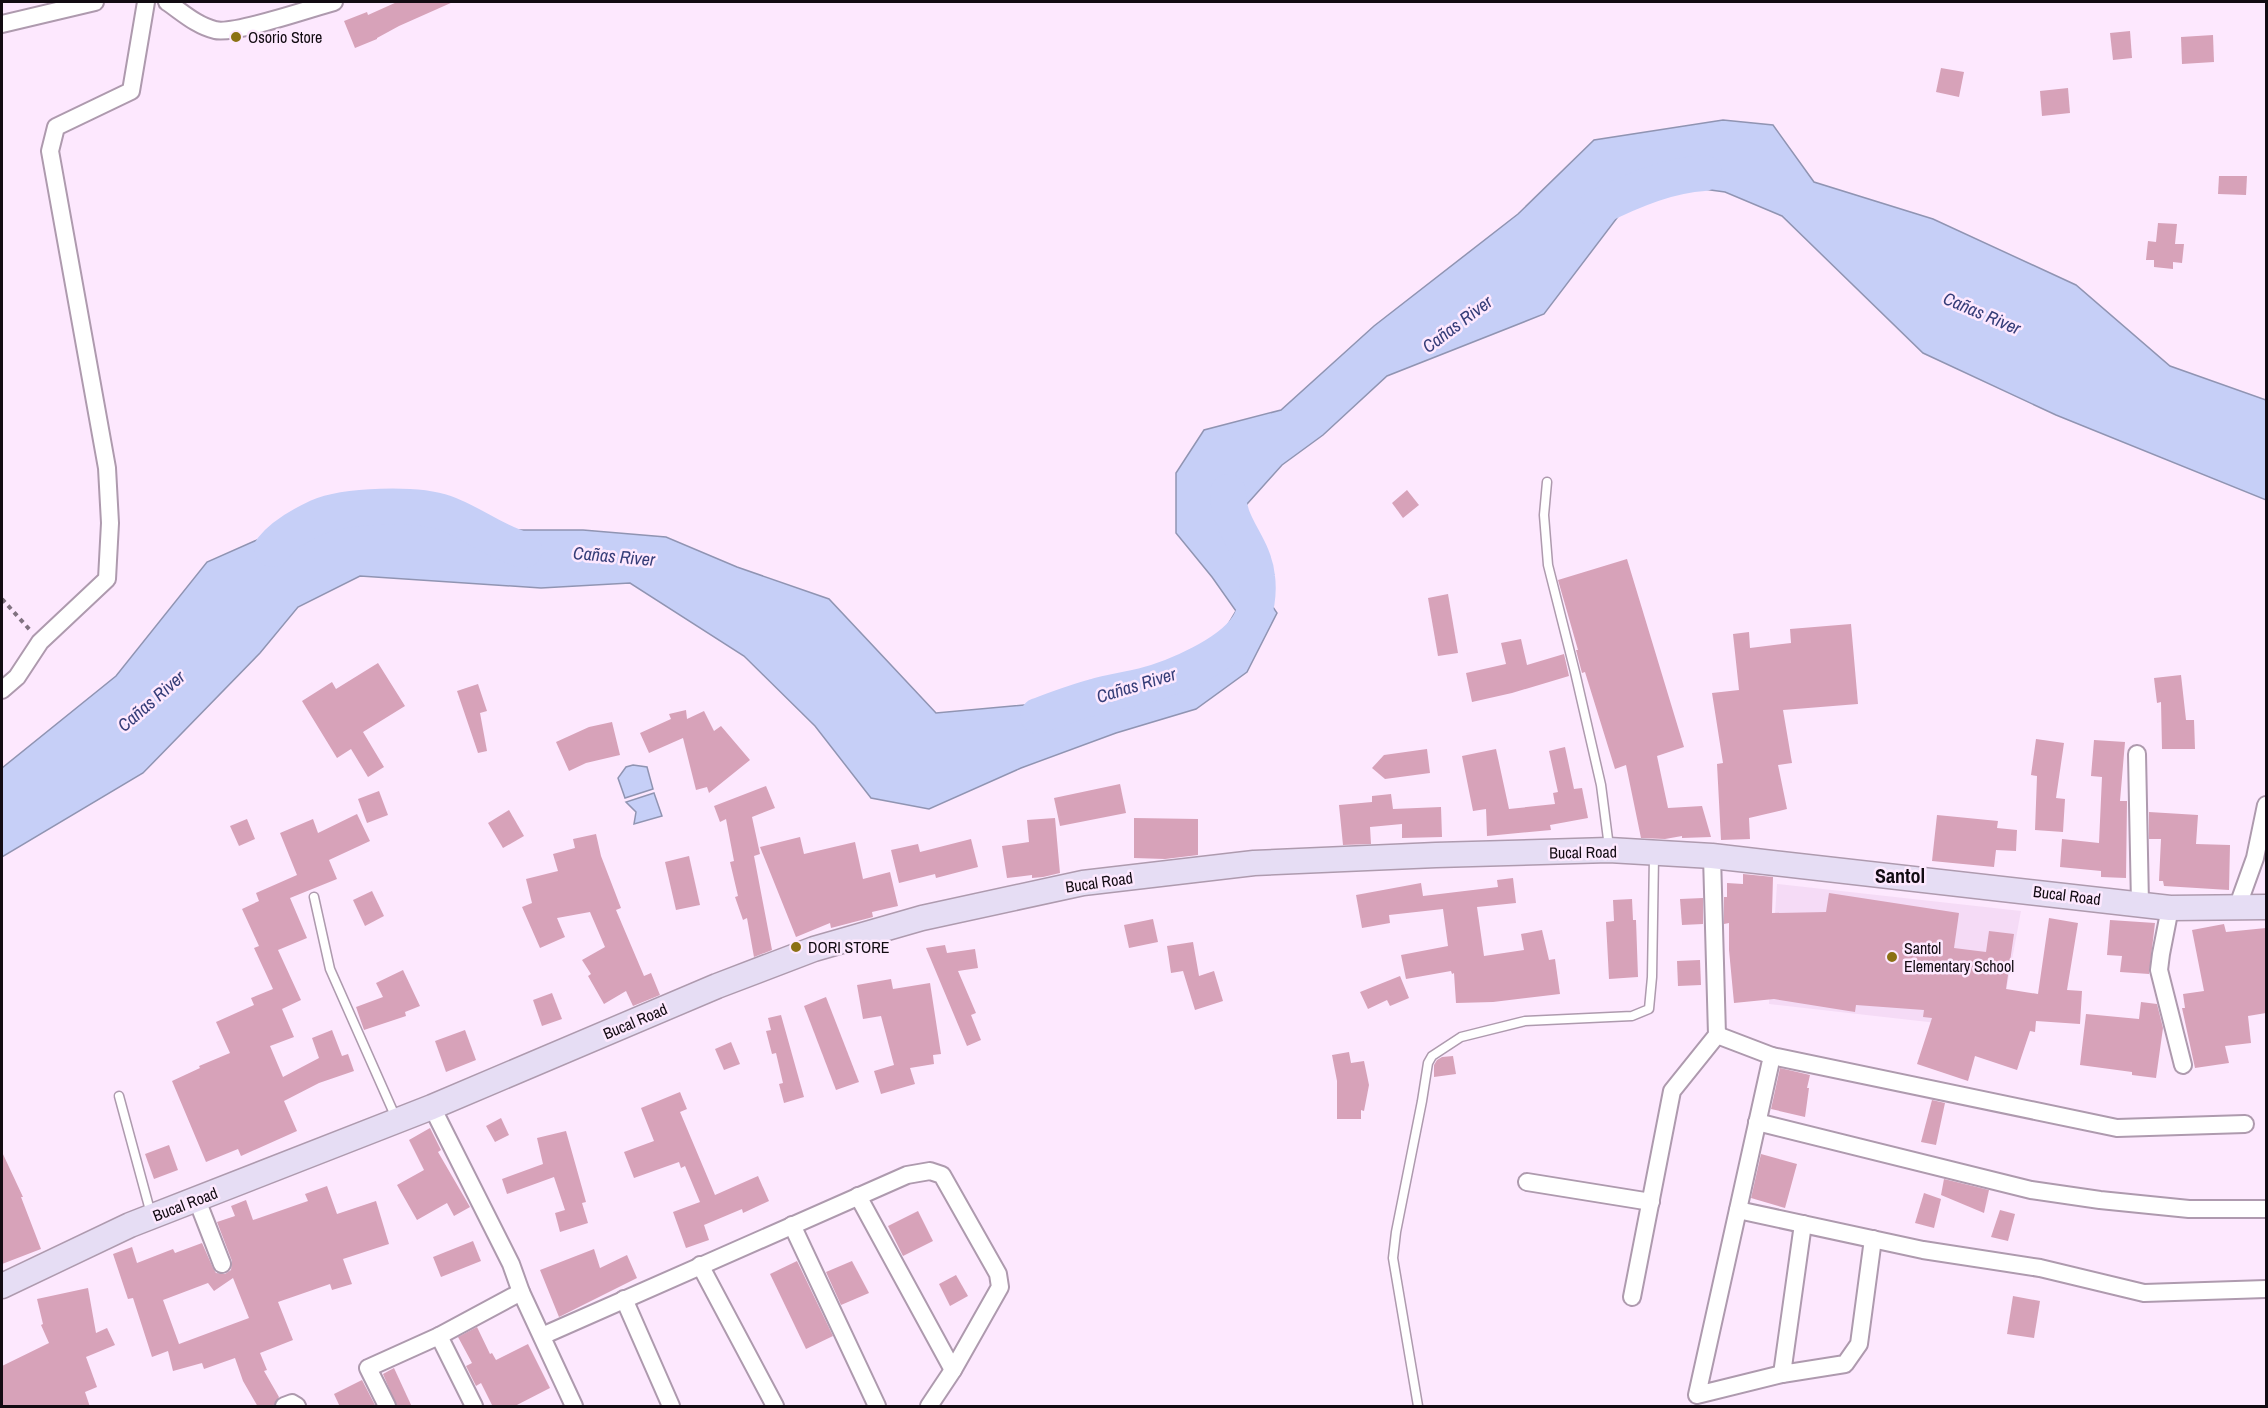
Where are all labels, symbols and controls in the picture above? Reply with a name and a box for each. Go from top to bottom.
place label: Osorio Store [248,26,322,48]
marker: Osorio Store [229,30,243,44]
water label: Cañas River [1939,285,2026,341]
water label: Cañas River [1417,289,1498,359]
water label: Cañas River [572,540,657,572]
water label: Cañas River [1093,661,1180,709]
water label: Cañas River [112,664,191,737]
street label: Bucal Road [1549,840,1617,864]
district label: Santol [1875,862,1925,889]
street label: Bucal Road [1064,866,1134,898]
street label: Bucal Road [2032,880,2102,910]
place label: DORI STORE [808,936,889,958]
place label: Santol Elementary School [1904,937,2014,977]
marker: DORI STORE [789,940,803,954]
marker: Santol Elementary School [1885,950,1899,964]
street label: Bucal Road [599,998,671,1044]
street label: Bucal Road [149,1182,221,1226]

